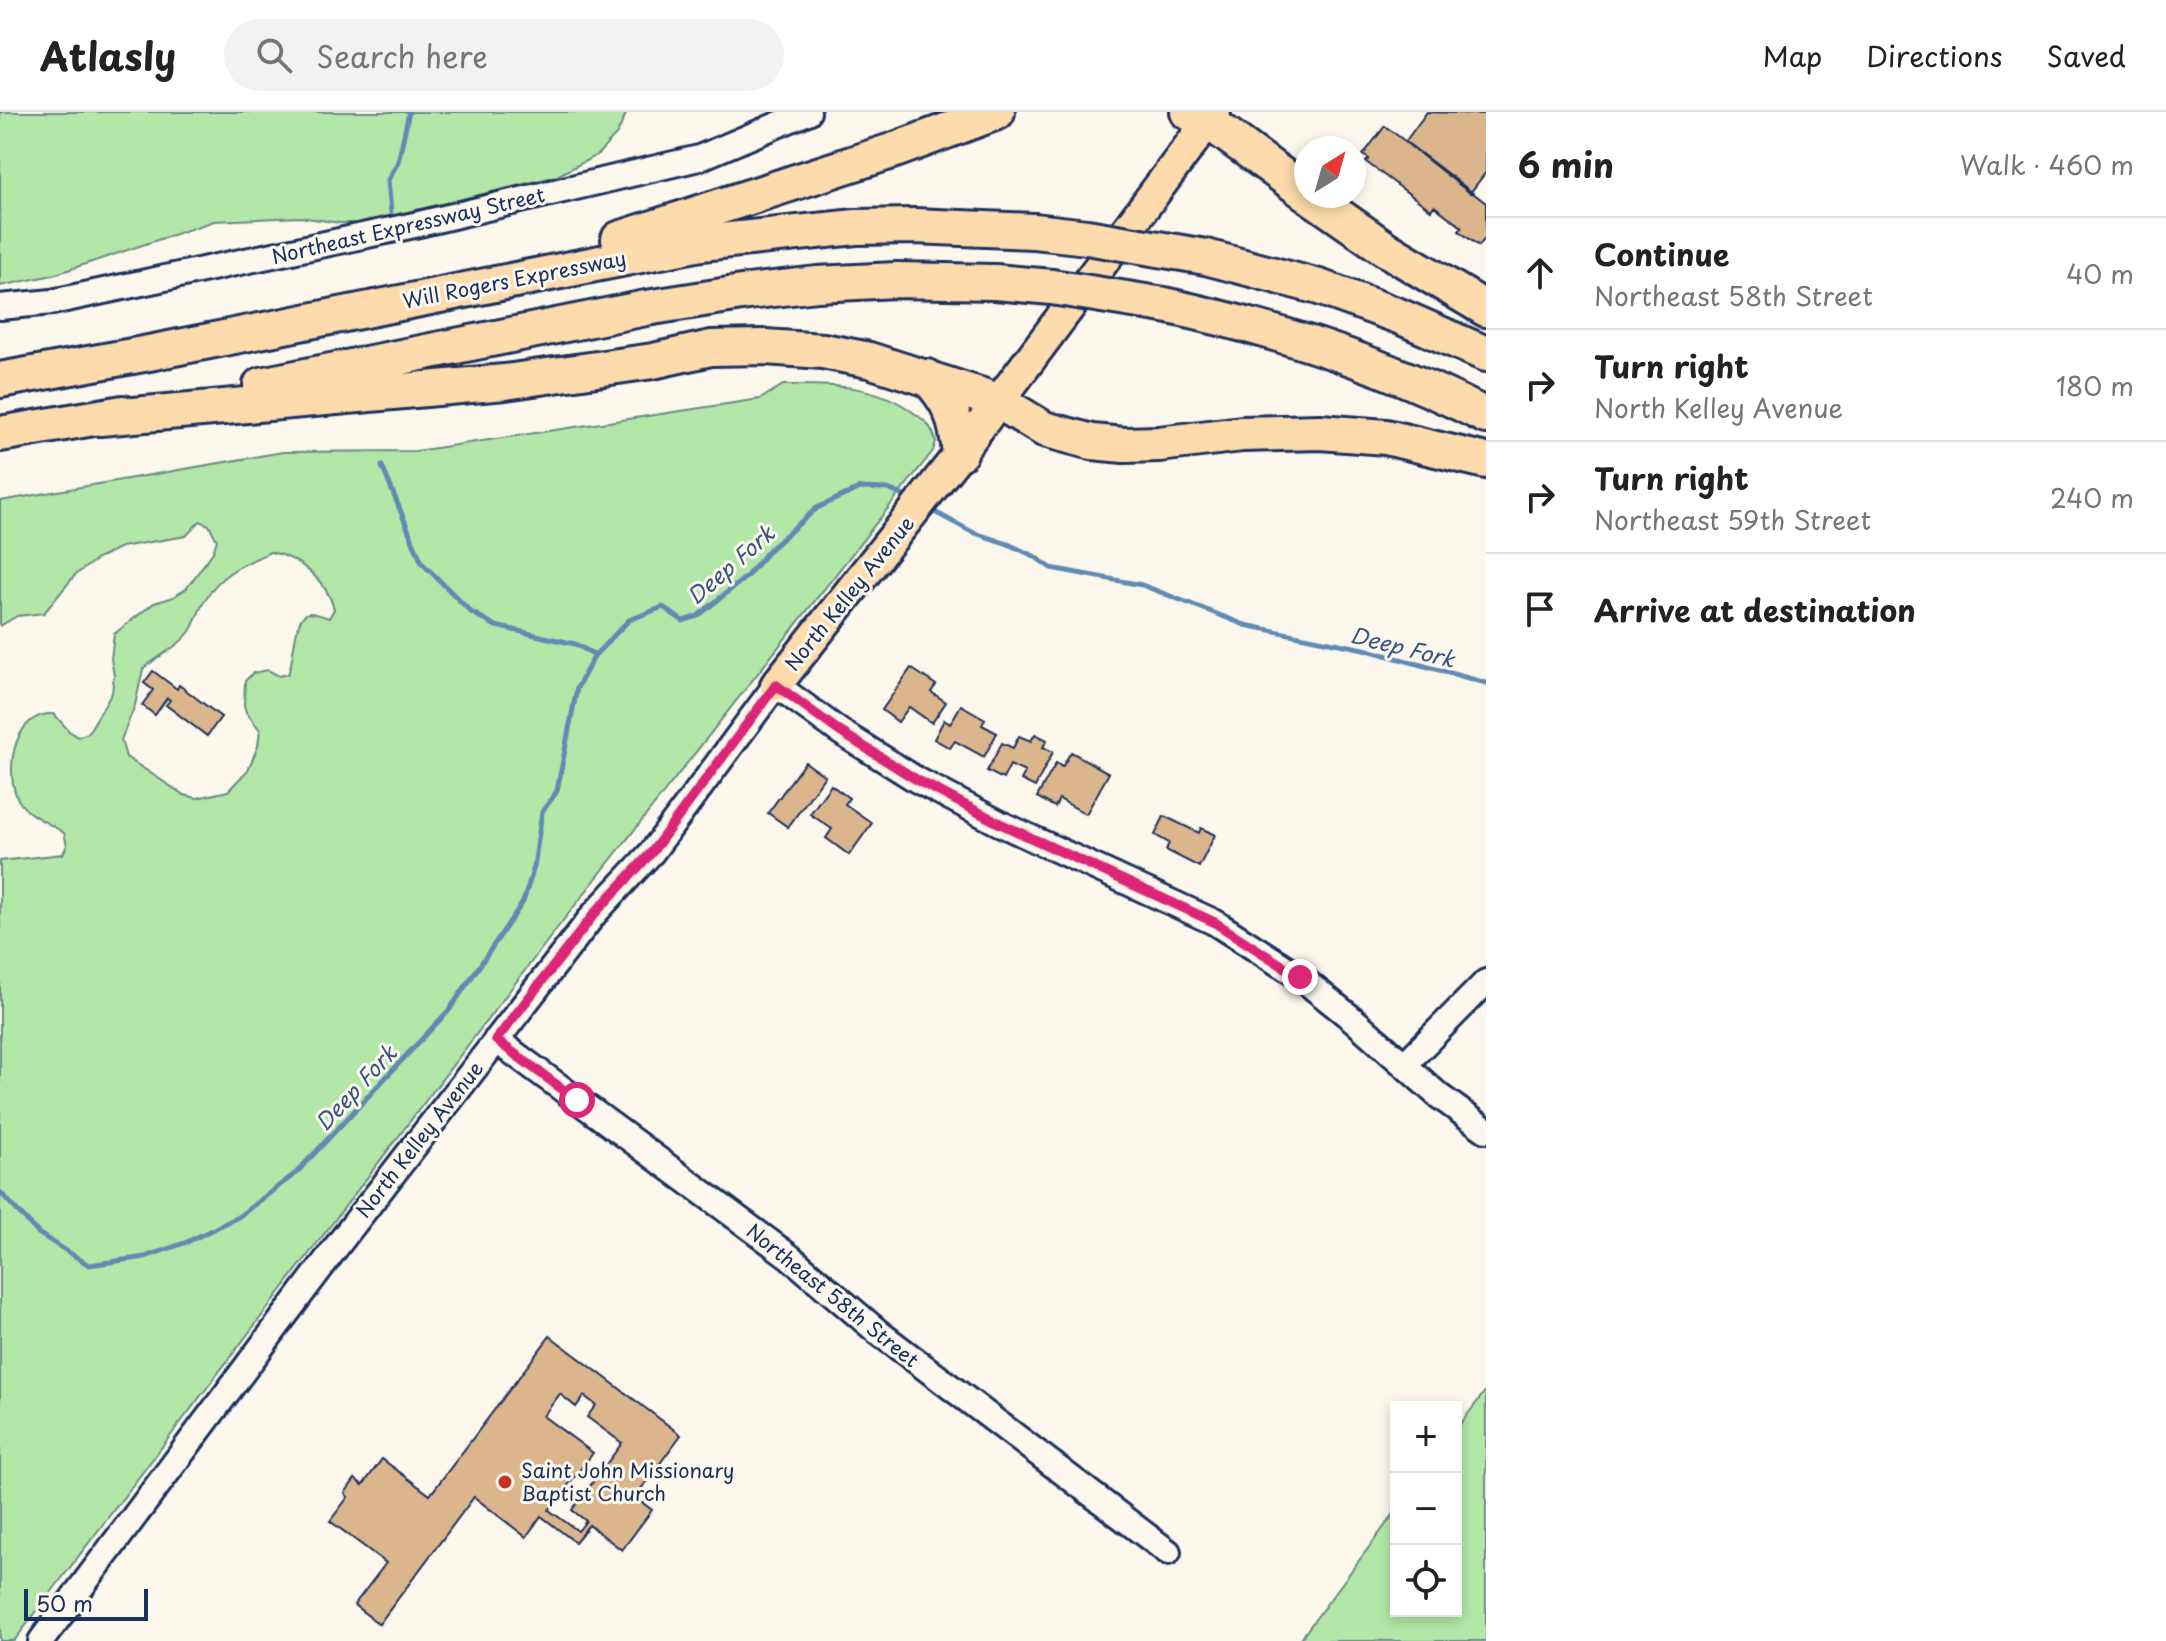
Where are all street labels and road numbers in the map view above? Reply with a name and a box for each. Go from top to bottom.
street label: Northeast Expressway Street [268,179,548,271]
street label: Will Rogers Expressway [400,243,628,315]
street label: North Kelley Avenue [777,509,921,677]
street label: North Kelley Avenue [348,1054,490,1224]
street label: Northeast 58th Street [740,1216,926,1374]

